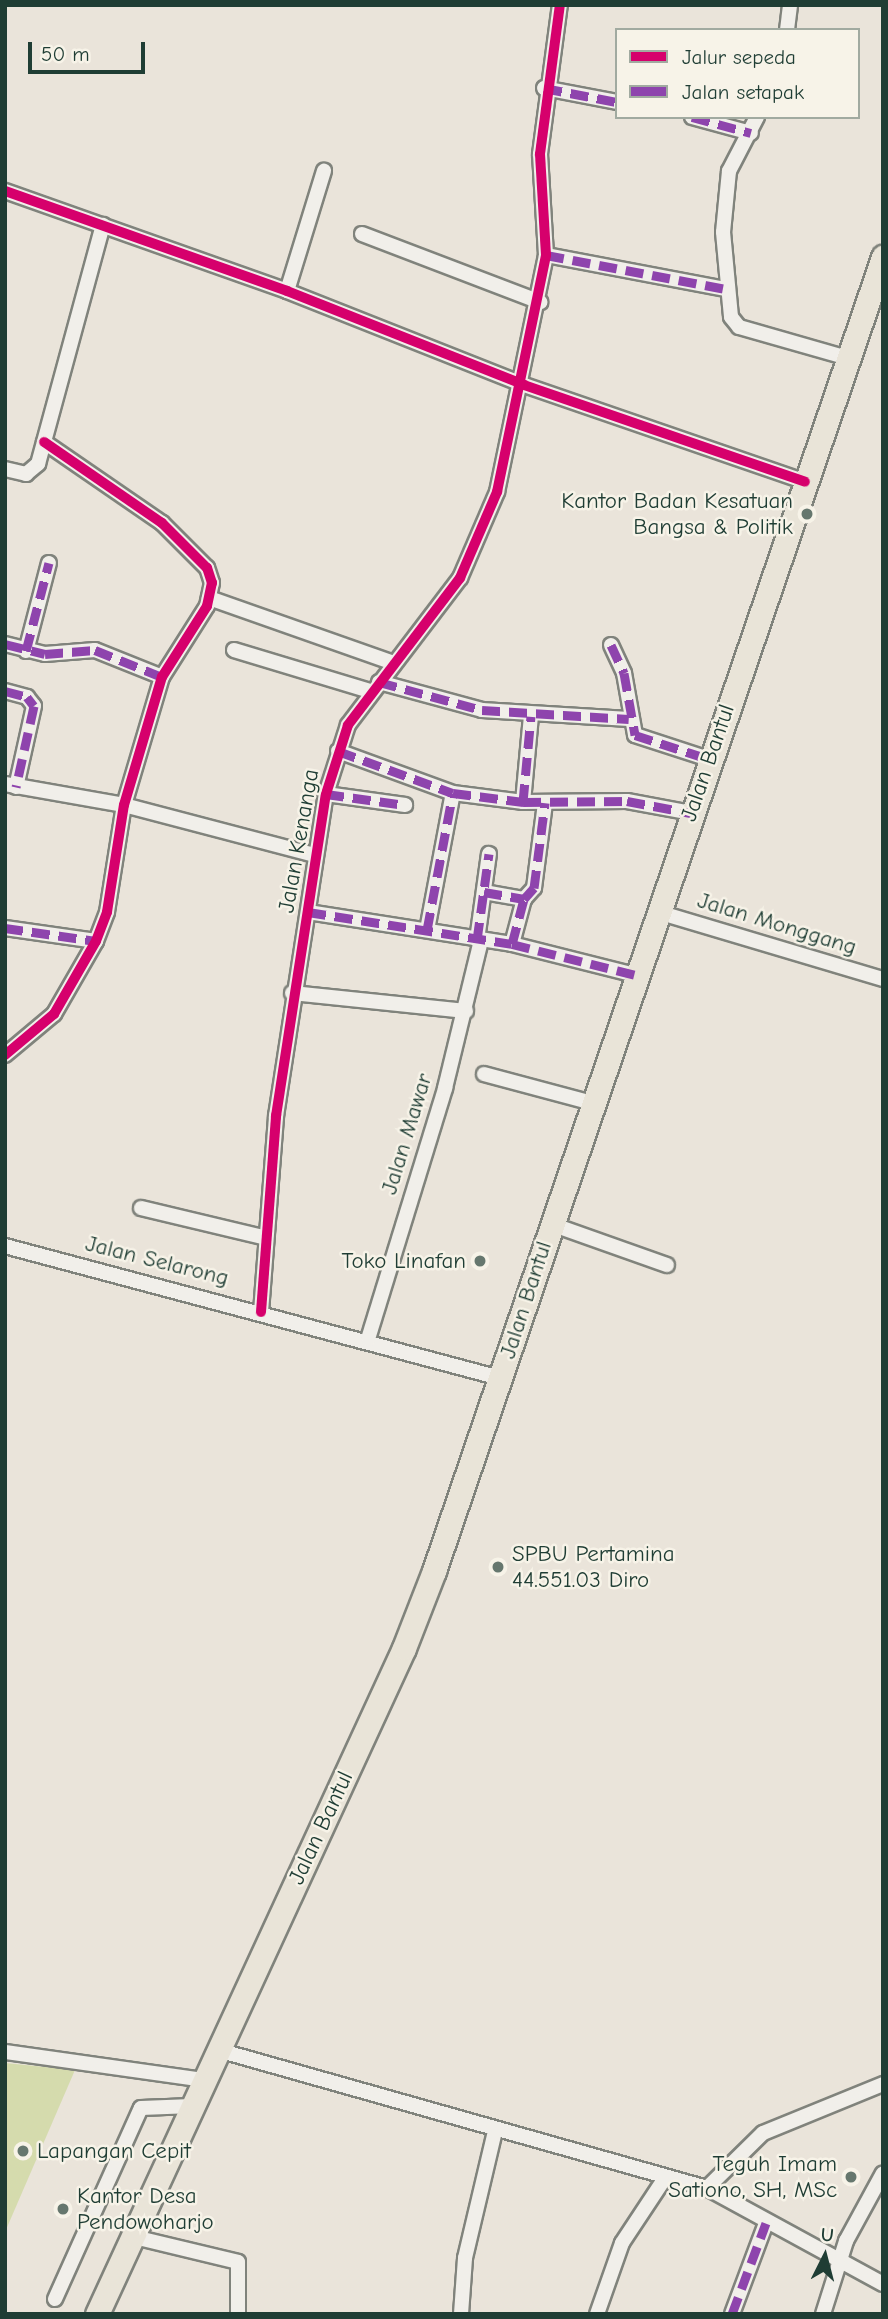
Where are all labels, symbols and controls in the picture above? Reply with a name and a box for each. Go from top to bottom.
scale bar [32,28,149,72]
legend [615,28,860,119]
text: 50 m [41,42,90,66]
text: Jalur sepeda [682,45,796,69]
text: Jalan setapak [682,80,804,104]
place label: Kantor Badan Kesatuan Bangsa & Politik [561,487,793,541]
marker: Kantor Badan Kesatuan Bangsa & Politik [799,506,815,522]
street label: Jalan Bantul [675,701,741,825]
street label: Jalan Kenanga [273,767,325,915]
street label: Jalan Monggang [694,887,860,961]
street label: Jalan Mawar [376,1070,438,1198]
street label: Jalan Selarong [83,1230,231,1292]
street label: Jalan Bantul [494,1238,558,1362]
place label: Toko Linafan [342,1247,466,1275]
marker: Toko Linafan [472,1253,488,1269]
place label: SPBU Pertamina 44.551.03 Diro [512,1540,675,1594]
marker: SPBU Pertamina 44.551.03 Diro [490,1559,506,1575]
street label: Jalan Bantul [283,1767,359,1889]
place label: Lapangan Cepit [37,2137,191,2165]
marker: Lapangan Cepit [15,2143,31,2159]
place label: Teguh Imam Sationo, SH, MSc [668,2150,837,2204]
marker: Teguh Imam Sationo, SH, MSc [843,2169,859,2185]
place label: Kantor Desa Pendowoharjo [77,2182,214,2236]
marker: Kantor Desa Pendowoharjo [55,2201,71,2217]
north arrow [790,2221,860,2291]
text: U [820,2224,835,2247]

